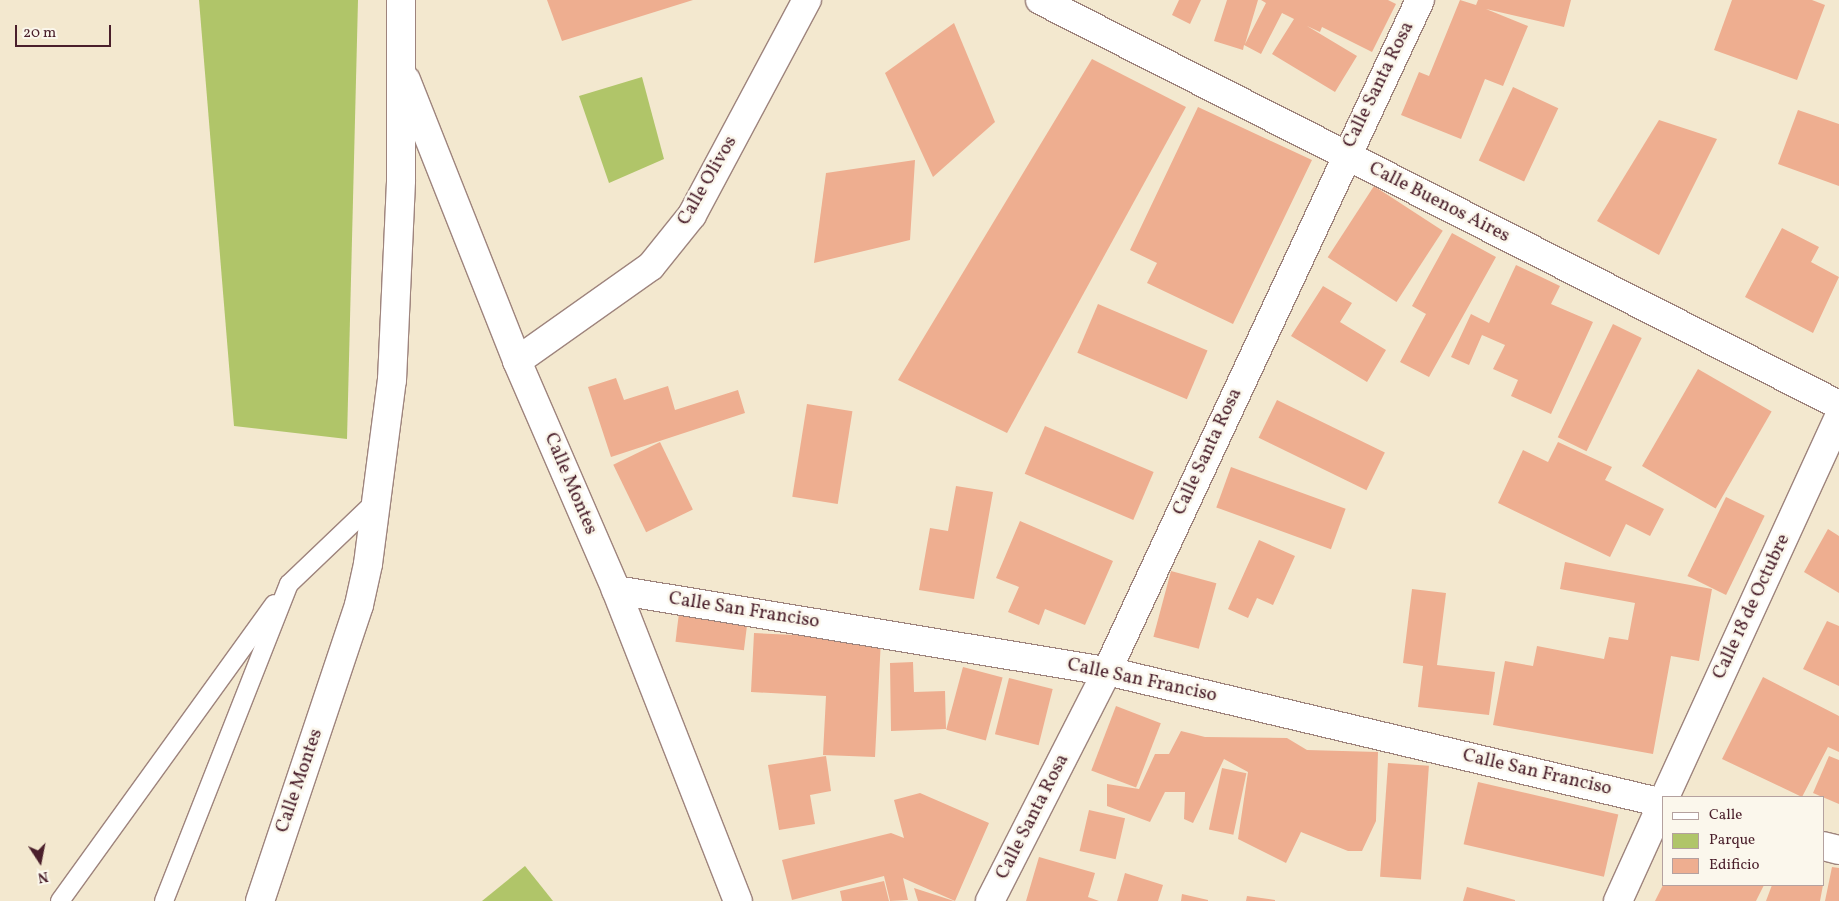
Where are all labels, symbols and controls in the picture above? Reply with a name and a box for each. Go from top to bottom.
scale bar [18,15,114,47]
street label: Calle Santa Rosa [1339,18,1419,152]
text: 20 m [23,23,56,44]
street label: Calle Olivos [673,132,743,230]
street label: Calle Buenos Aires [1365,158,1513,248]
street label: Calle Santa Rosa [1169,385,1247,519]
street label: Calle Montes [538,430,602,538]
street label: Calle 18 de Octubre [1708,531,1796,683]
street label: Calle San Franciso [667,588,821,634]
street label: Calle San Franciso [1065,654,1219,708]
street label: Calle Montes [272,726,328,836]
street label: Calle San Franciso [1460,745,1614,801]
street label: Calle Santa Rosa [992,751,1074,883]
legend [1662,796,1824,886]
text: Calle [1709,805,1742,826]
text: Parque [1709,830,1755,851]
north arrow [15,836,65,886]
text: Edificio [1709,855,1760,876]
text: N [36,866,50,887]

